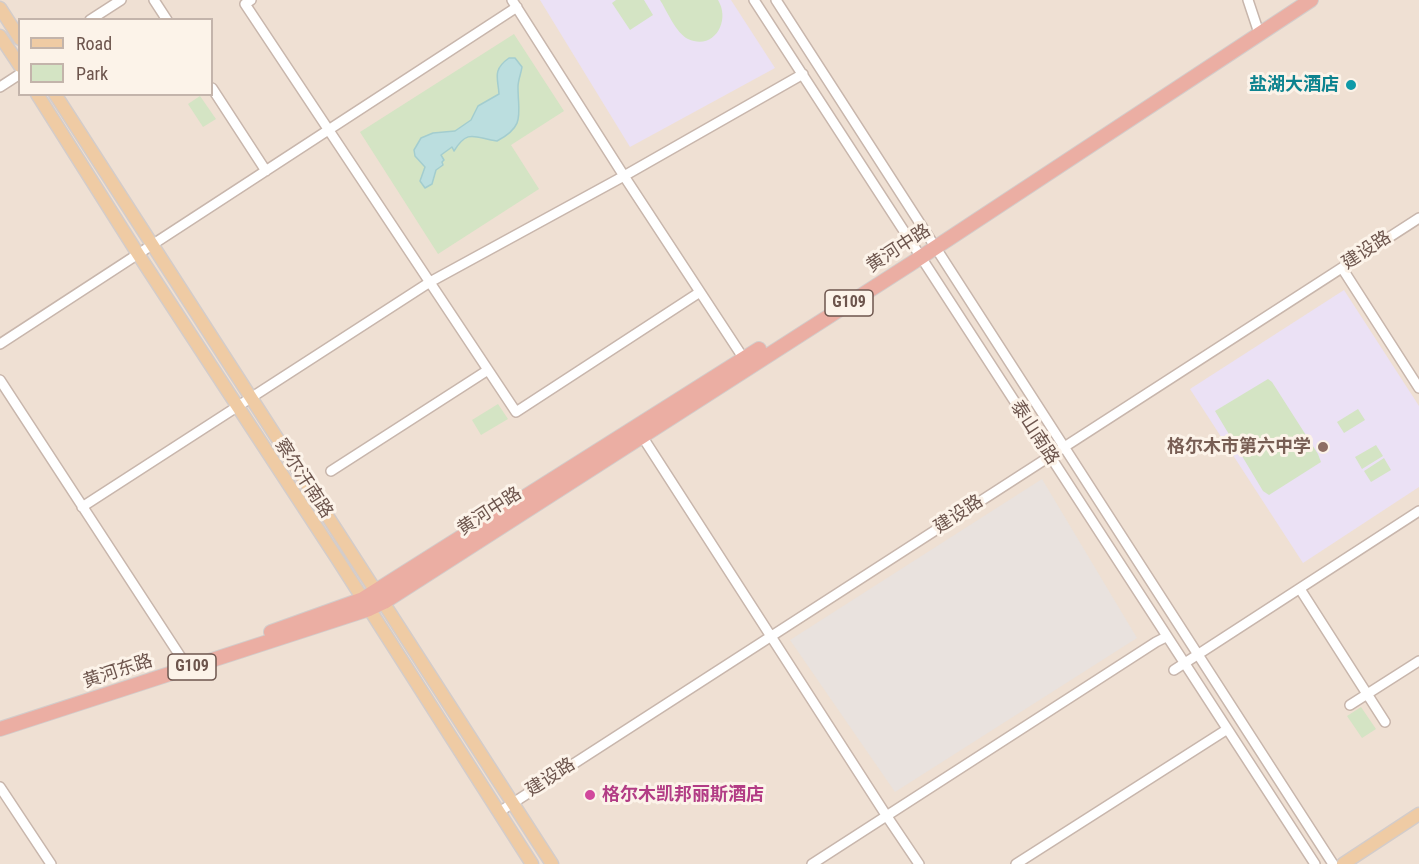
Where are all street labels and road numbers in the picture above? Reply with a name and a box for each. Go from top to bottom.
street label: 黄河中路 [863,220,935,278]
street label: 建设路 [1338,227,1396,275]
road number: G109 [825,290,873,316]
street label: 泰山南路 [1005,397,1063,469]
street label: 察尔汗南路 [269,435,337,523]
street label: 黄河中路 [454,483,526,541]
street label: 建设路 [930,491,988,539]
street label: 黄河东路 [80,651,156,693]
road number: G109 [168,654,216,680]
street label: 建设路 [522,754,580,802]

